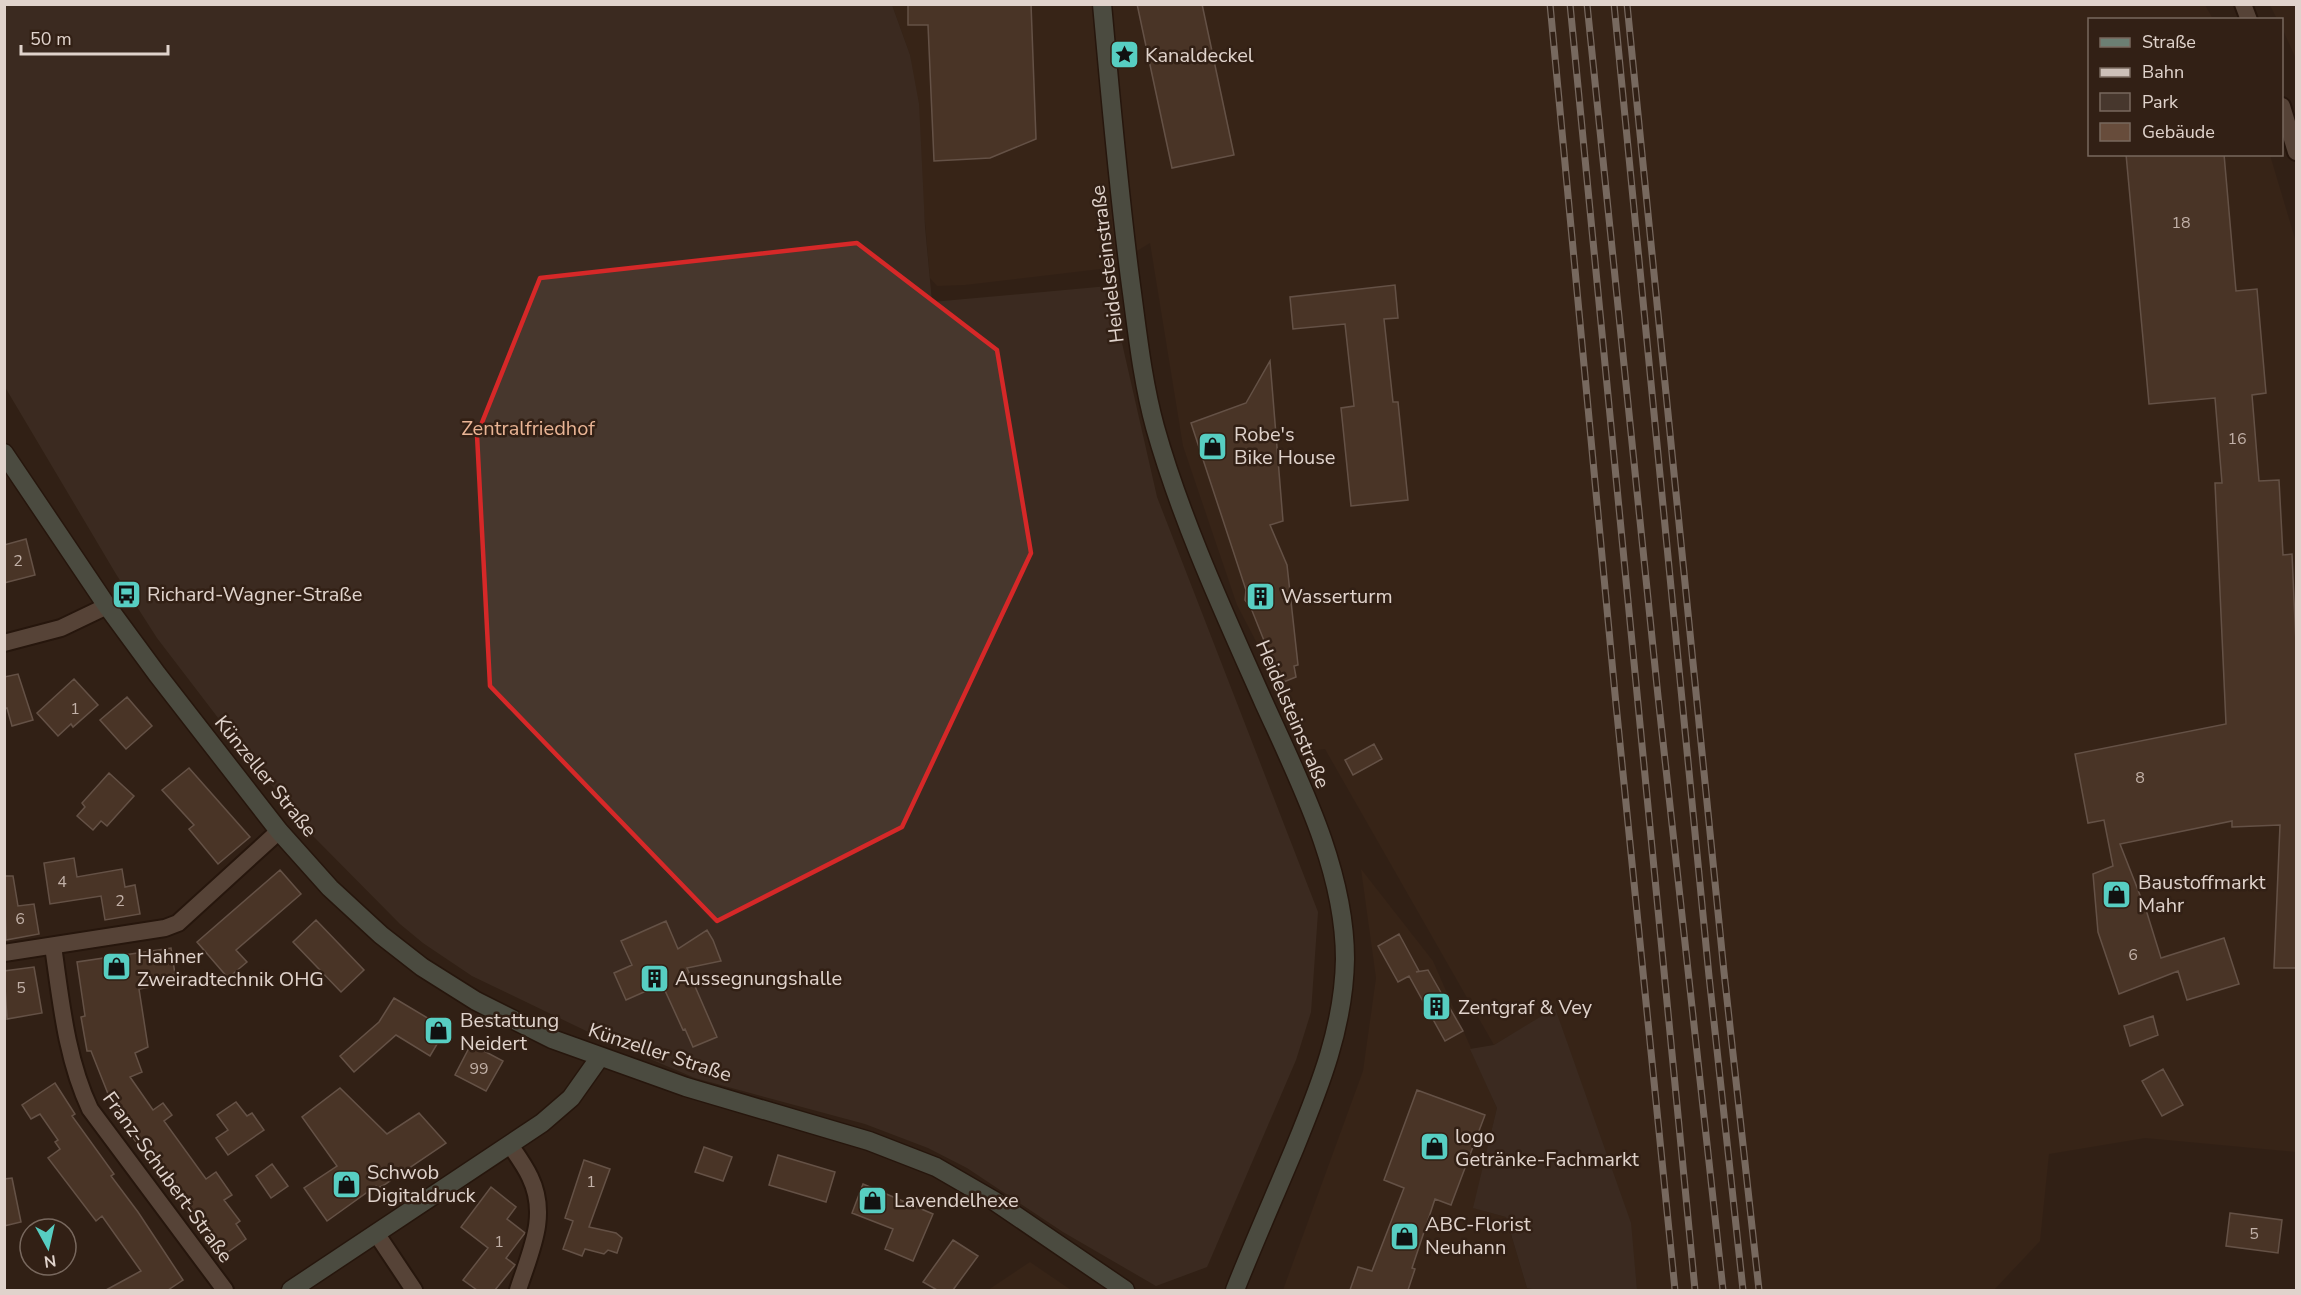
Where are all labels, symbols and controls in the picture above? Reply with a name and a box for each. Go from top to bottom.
scale bar [21,18,168,56]
legend [2088,18,2283,156]
text: 50 m [30,27,72,51]
text: Straße [2142,30,2196,54]
place icon: Kanaldeckel [1108,39,1140,71]
place label: Kanaldeckel [1145,42,1254,69]
text: Bahn [2142,60,2184,84]
text: Park [2142,90,2179,114]
text: Gebäude [2142,120,2215,144]
street label: Heidelsteinstraße [1084,183,1131,344]
house number: 18 [2171,212,2191,234]
park label: Zentralfriedhof [461,415,595,442]
place label: Robe's Bike House [1234,421,1336,471]
house number: 16 [2227,428,2247,450]
shop icon: Robe's Bike House [1197,430,1229,462]
house number: 2 [13,550,23,572]
bus stop icon: Richard-Wagner-Straße [110,578,142,610]
building icon: Wasserturm [1244,580,1276,612]
place label: Richard-Wagner-Straße [147,581,362,608]
place label: Wasserturm [1281,583,1393,610]
street label: Heidelsteinstraße [1249,636,1336,793]
house number: 1 [70,698,80,720]
street label: Künzeller Straße [208,710,323,843]
house number: 8 [2135,767,2145,789]
place label: Baustoffmarkt Mahr [2138,869,2266,919]
house number: 4 [57,871,67,893]
shop icon: Baustoffmarkt Mahr [2101,878,2133,910]
house number: 2 [115,890,125,912]
house number: 6 [15,908,25,930]
place label: Hahner Zweiradtechnik OHG [137,943,324,993]
house number: 6 [2128,944,2138,966]
shop icon: Hahner Zweiradtechnik OHG [100,951,132,983]
building icon: Aussegnungshalle [638,962,670,994]
place label: Aussegnungshalle [675,965,842,992]
house number: 5 [16,977,26,999]
building icon: Zentgraf & Vey [1421,991,1453,1023]
place label: Zentgraf & Vey [1458,994,1593,1021]
place label: Bestattung Neidert [460,1007,559,1057]
shop icon: Bestattung Neidert [423,1015,455,1047]
street label: Künzeller Straße [585,1017,735,1088]
house number: 99 [469,1058,489,1080]
street label: Franz-Schubert-Straße [96,1086,239,1268]
place label: logo Getränke-Fachmarkt [1455,1123,1640,1173]
shop icon: logo Getränke-Fachmarkt [1418,1131,1450,1163]
place label: Schwob Digitaldruck [367,1159,477,1209]
shop icon: Schwob Digitaldruck [330,1168,362,1200]
house number: 1 [586,1171,596,1193]
shop icon: Lavendelhexe [857,1184,889,1216]
place label: Lavendelhexe [894,1187,1019,1214]
place label: ABC-Florist Neuhann [1425,1211,1532,1261]
north arrow [18,1217,78,1277]
shop icon: ABC-Florist Neuhann [1388,1220,1420,1252]
house number: 5 [2249,1223,2259,1245]
house number: 1 [494,1231,504,1253]
text: N [42,1249,57,1273]

